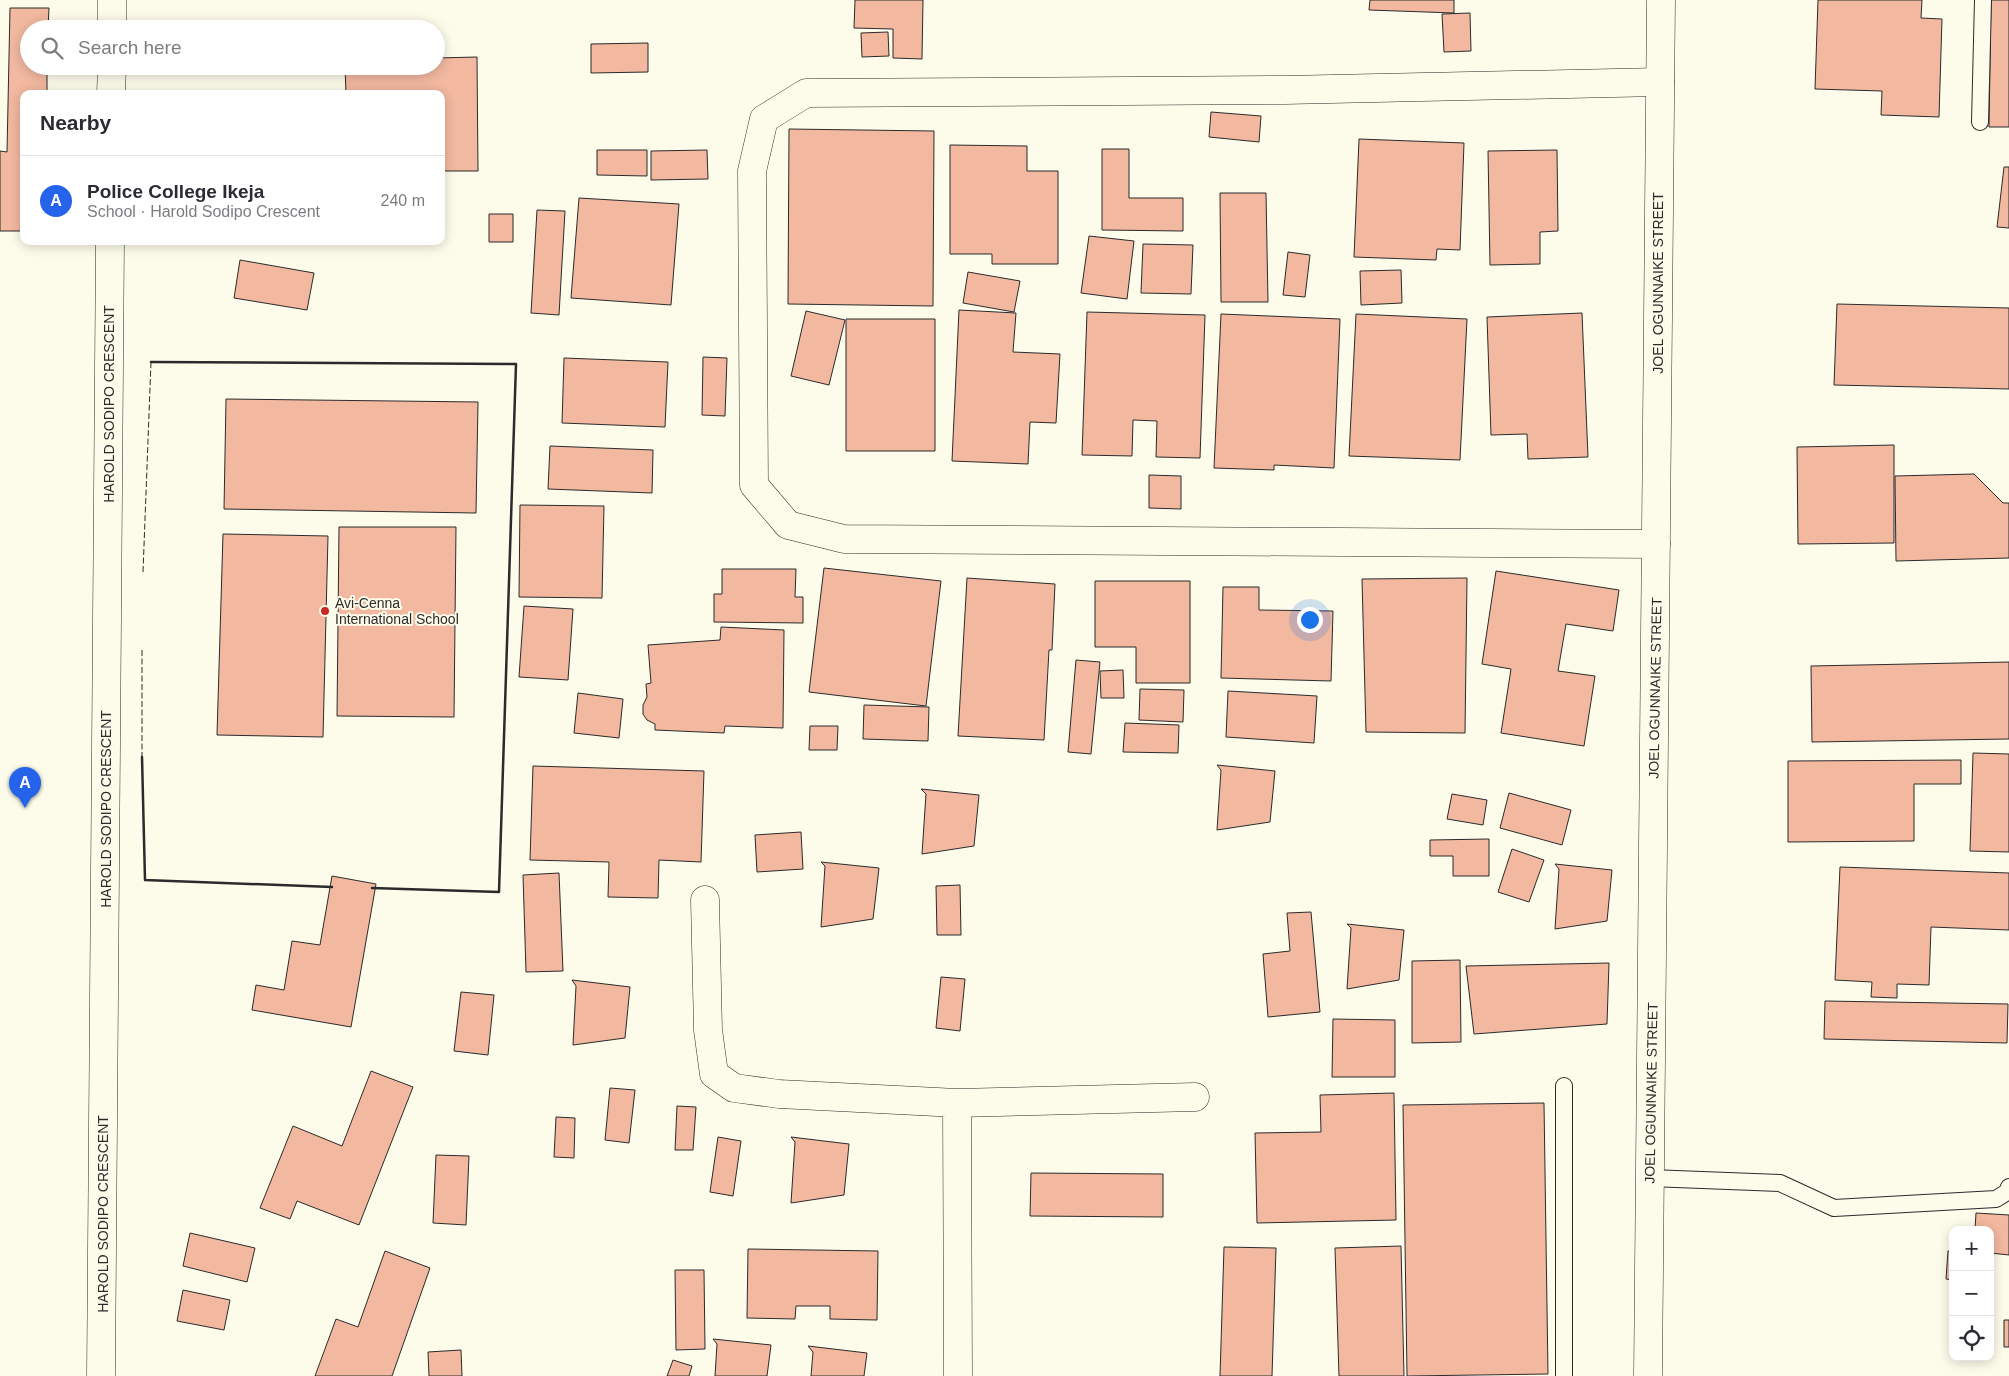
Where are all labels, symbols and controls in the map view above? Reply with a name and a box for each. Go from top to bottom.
search box [20,20,445,75]
icon: search [38,34,66,62]
text: Search here [78,37,182,58]
text: Nearby [40,111,111,134]
text: Police College Ikeja [87,181,264,202]
text: A [50,192,62,209]
text: 240 m [381,192,425,209]
street label: JOEL OGUNNAIKE STREET [1650,192,1666,374]
text: School · Harold Sodipo Crescent [87,203,320,220]
street label: HAROLD SODIPO CRESCENT [101,305,117,503]
place label: Avi-Cenna International School [335,595,459,627]
street label: JOEL OGUNNAIKE STREET [1645,597,1665,779]
marker: Avi-Cenna International School [319,605,331,617]
your location [1297,607,1323,633]
street label: HAROLD SODIPO CRESCENT [98,710,114,908]
pin: A [9,767,41,808]
street label: JOEL OGUNNAIKE STREET [1641,1002,1661,1184]
street label: HAROLD SODIPO CRESCENT [95,1115,111,1313]
map controls [1949,1226,1994,1361]
button: + [1949,1226,1994,1271]
button: − [1949,1271,1994,1316]
button: locate [1949,1316,1994,1361]

